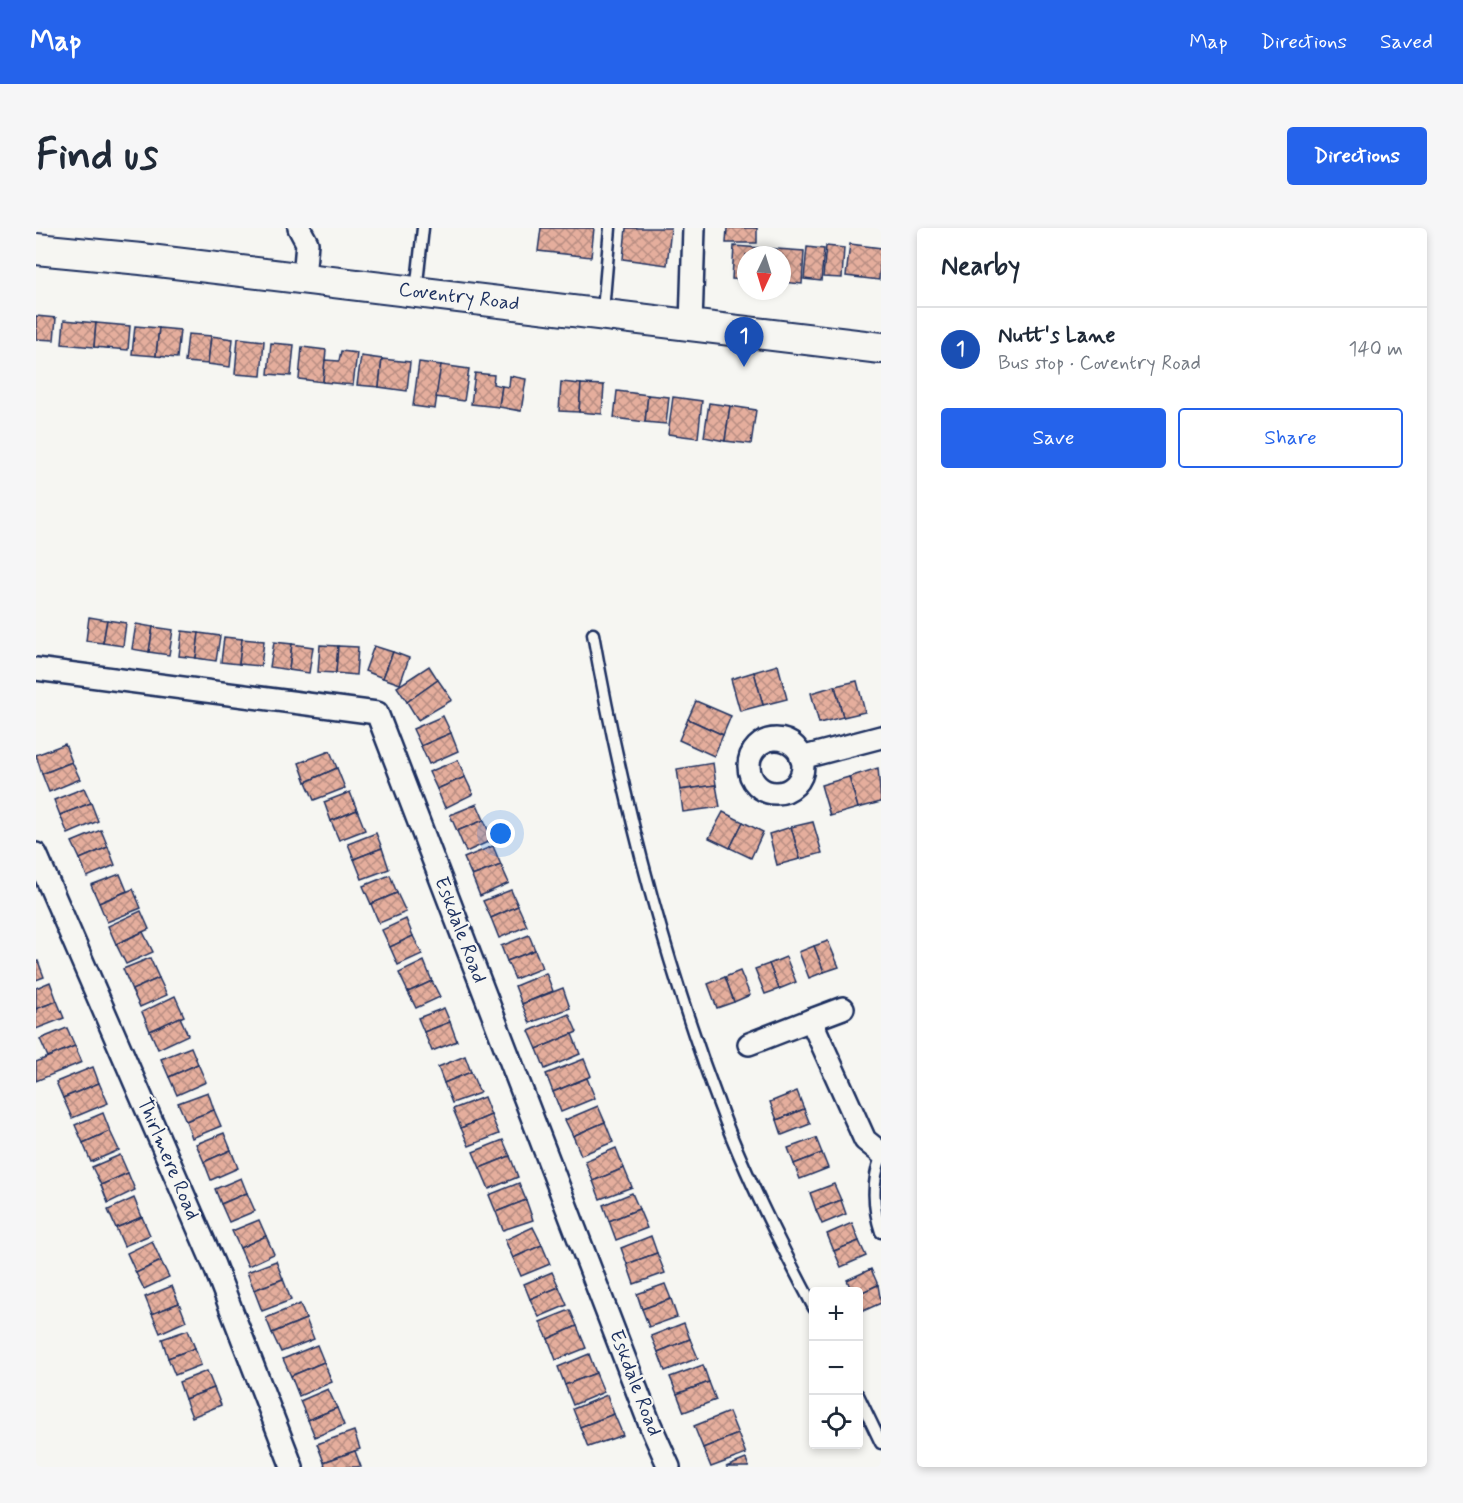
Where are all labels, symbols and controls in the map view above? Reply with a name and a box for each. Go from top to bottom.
text: Map [30,24,81,61]
text: Map [1189,28,1228,56]
text: Directions [1261,28,1347,56]
text: Saved [1380,28,1433,56]
button: Directions [1287,127,1427,185]
text: Find us [36,129,158,184]
north arrow [737,246,791,300]
text: Nearby [941,250,1020,284]
street label: Coventry Road [397,276,521,318]
pin: 1 [724,318,764,367]
text: Nutt's Lane [998,322,1115,350]
text: 1 [956,336,965,363]
text: 140 m [1349,336,1403,363]
text: Bus stop · Coventry Road [998,350,1201,377]
button: Save [941,408,1166,468]
button: Share [1178,408,1403,468]
your location [486,819,515,848]
street label: Eskdale Road [427,873,493,987]
street label: Thirlmere Road [130,1094,206,1224]
map controls [809,1287,863,1449]
button: + [809,1287,863,1341]
street label: Eskdale Road [602,1326,668,1440]
button: − [809,1341,863,1395]
button: locate [809,1395,863,1449]

